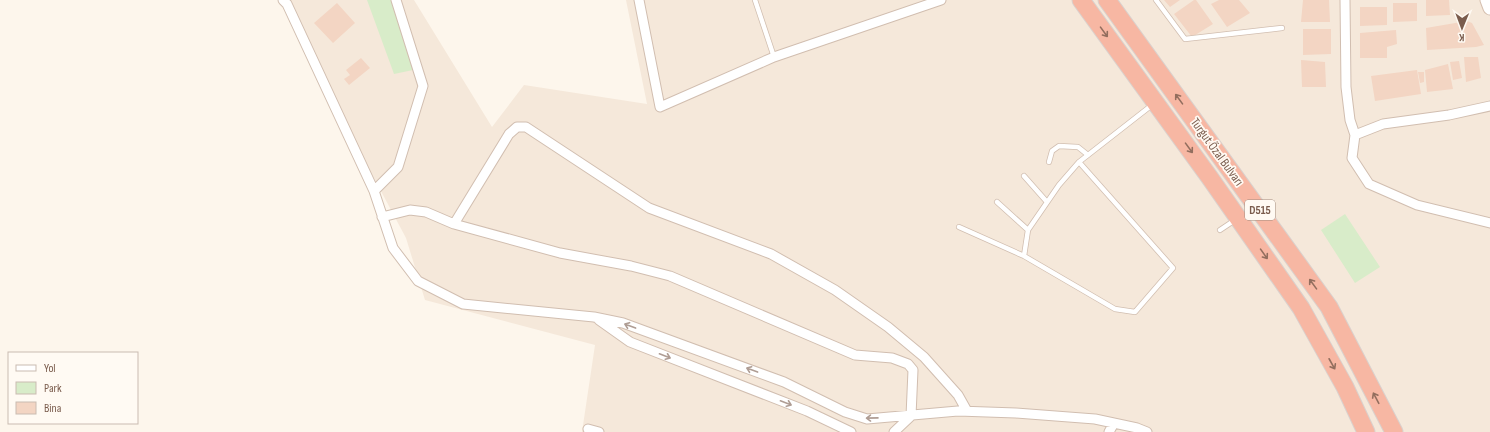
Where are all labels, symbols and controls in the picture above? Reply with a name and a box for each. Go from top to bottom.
north arrow [1442,8,1482,48]
one-way arrow [1100,26,1108,37]
text: K [1458,31,1465,44]
one-way arrow [1175,94,1183,105]
street label: Turgut Özal Bulvarı [1187,114,1248,189]
one-way arrow [1185,142,1193,153]
road number: D515 [1245,200,1275,220]
one-way arrow [1260,248,1268,259]
one-way arrow [1309,279,1317,290]
one-way arrow [624,321,636,329]
legend [8,352,138,424]
one-way arrow [658,352,670,360]
one-way arrow [1329,358,1337,370]
text: Yol [44,361,56,376]
one-way arrow [746,366,758,374]
text: Park [44,381,62,396]
one-way arrow [1372,392,1379,404]
one-way arrow [780,399,792,407]
text: Bina [44,401,62,416]
one-way arrow [866,415,879,422]

